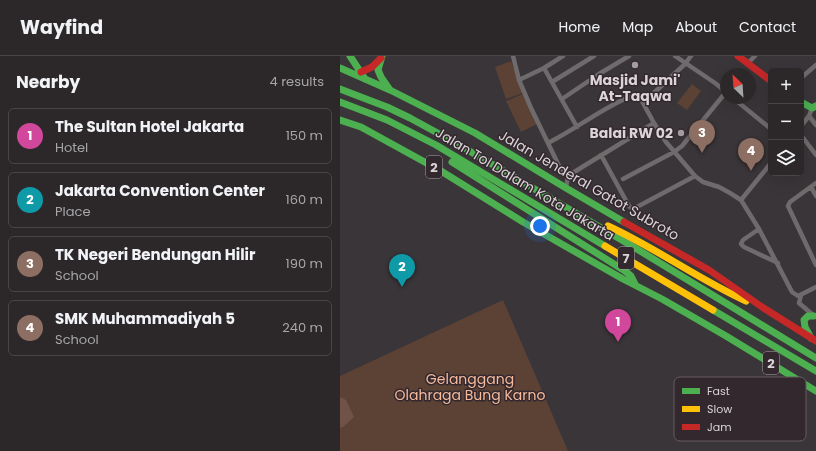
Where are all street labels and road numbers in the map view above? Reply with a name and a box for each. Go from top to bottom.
street label: Jalan Tol Dalam Kota Jakarta [432,122,618,246]
street label: Jalan Jenderal Gatot Subroto [495,125,683,245]
road number: 2 [426,156,442,178]
road number: 7 [618,247,634,269]
road number: 2 [763,352,779,374]

